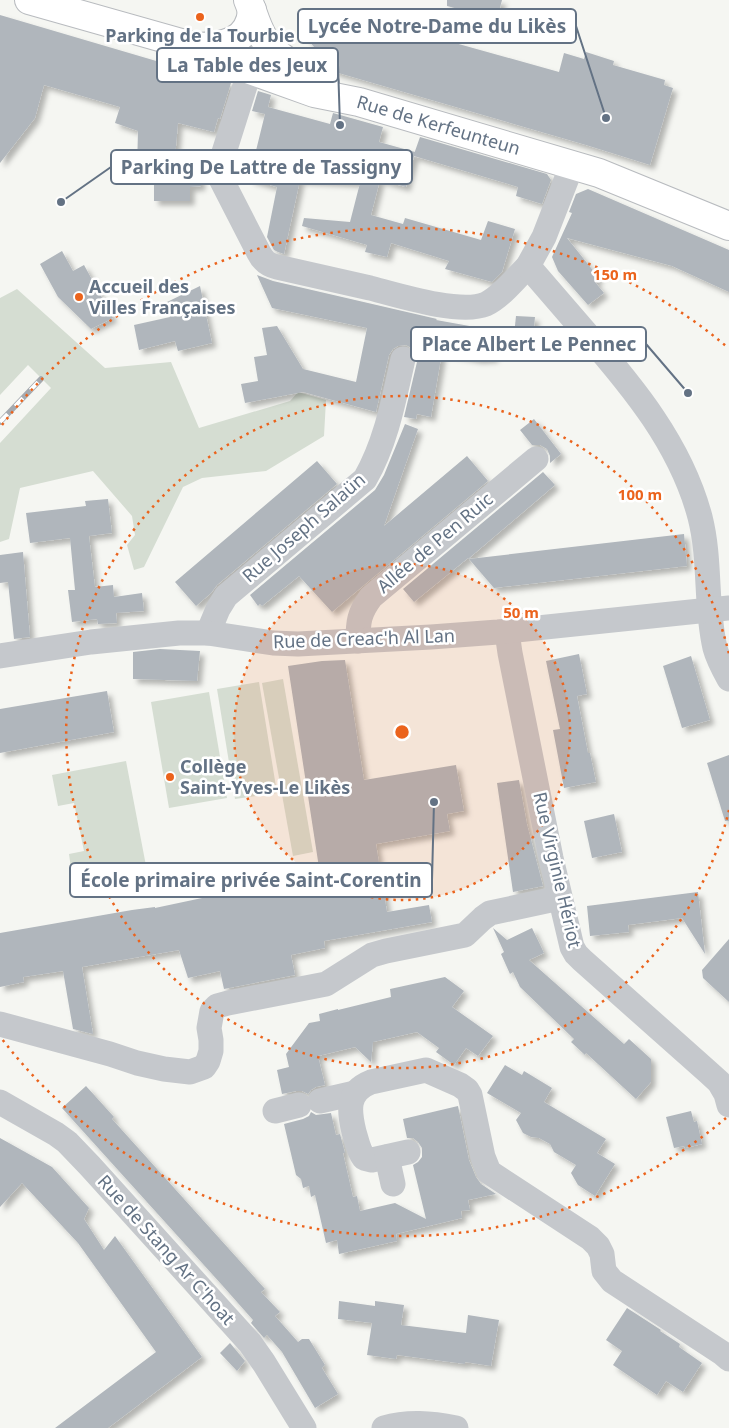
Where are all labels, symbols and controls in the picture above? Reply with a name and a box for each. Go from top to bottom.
callout: Lycée Notre-Dame du Likès [298,9,576,43]
marker: Parking de la Tourbie [194,11,206,23]
text: Lycée Notre-Dame du Likès [308,13,566,39]
place label: Parking de la Tourbie [105,23,295,47]
callout: La Table des Jeux [157,48,338,82]
text: La Table des Jeux [167,52,327,78]
street label: Rue de Kerfeunteun [354,89,523,160]
callout: Parking De Lattre de Tassigny [111,150,412,184]
text: Parking De Lattre de Tassigny [121,154,401,180]
text: 150 m [593,264,637,284]
place label: Accueil des Villes Françaises [89,274,236,319]
marker: Accueil des Villes Françaises [73,291,85,303]
callout: Place Albert Le Pennec [411,327,646,361]
text: Place Albert Le Pennec [422,331,637,357]
street label: Rue Joseph Salaün [237,467,370,587]
text: 100 m [618,484,662,504]
street label: Allée de Pen Ruic [371,486,498,598]
text: 50 m [503,602,539,622]
street label: Rue de Creac'h Al Lan [273,623,455,653]
centre of rings [393,723,411,741]
place label: Collège Saint-Yves-Le Likès [180,754,350,799]
marker: Collège Saint-Yves-Le Likès [164,771,176,783]
street label: Rue Virginie Hériot [528,790,588,950]
callout: École primaire privée Saint-Corentin [70,863,432,897]
text: École primaire privée Saint-Corentin [80,867,422,893]
street label: Rue de Stang Ar C'hoat [93,1169,241,1330]

